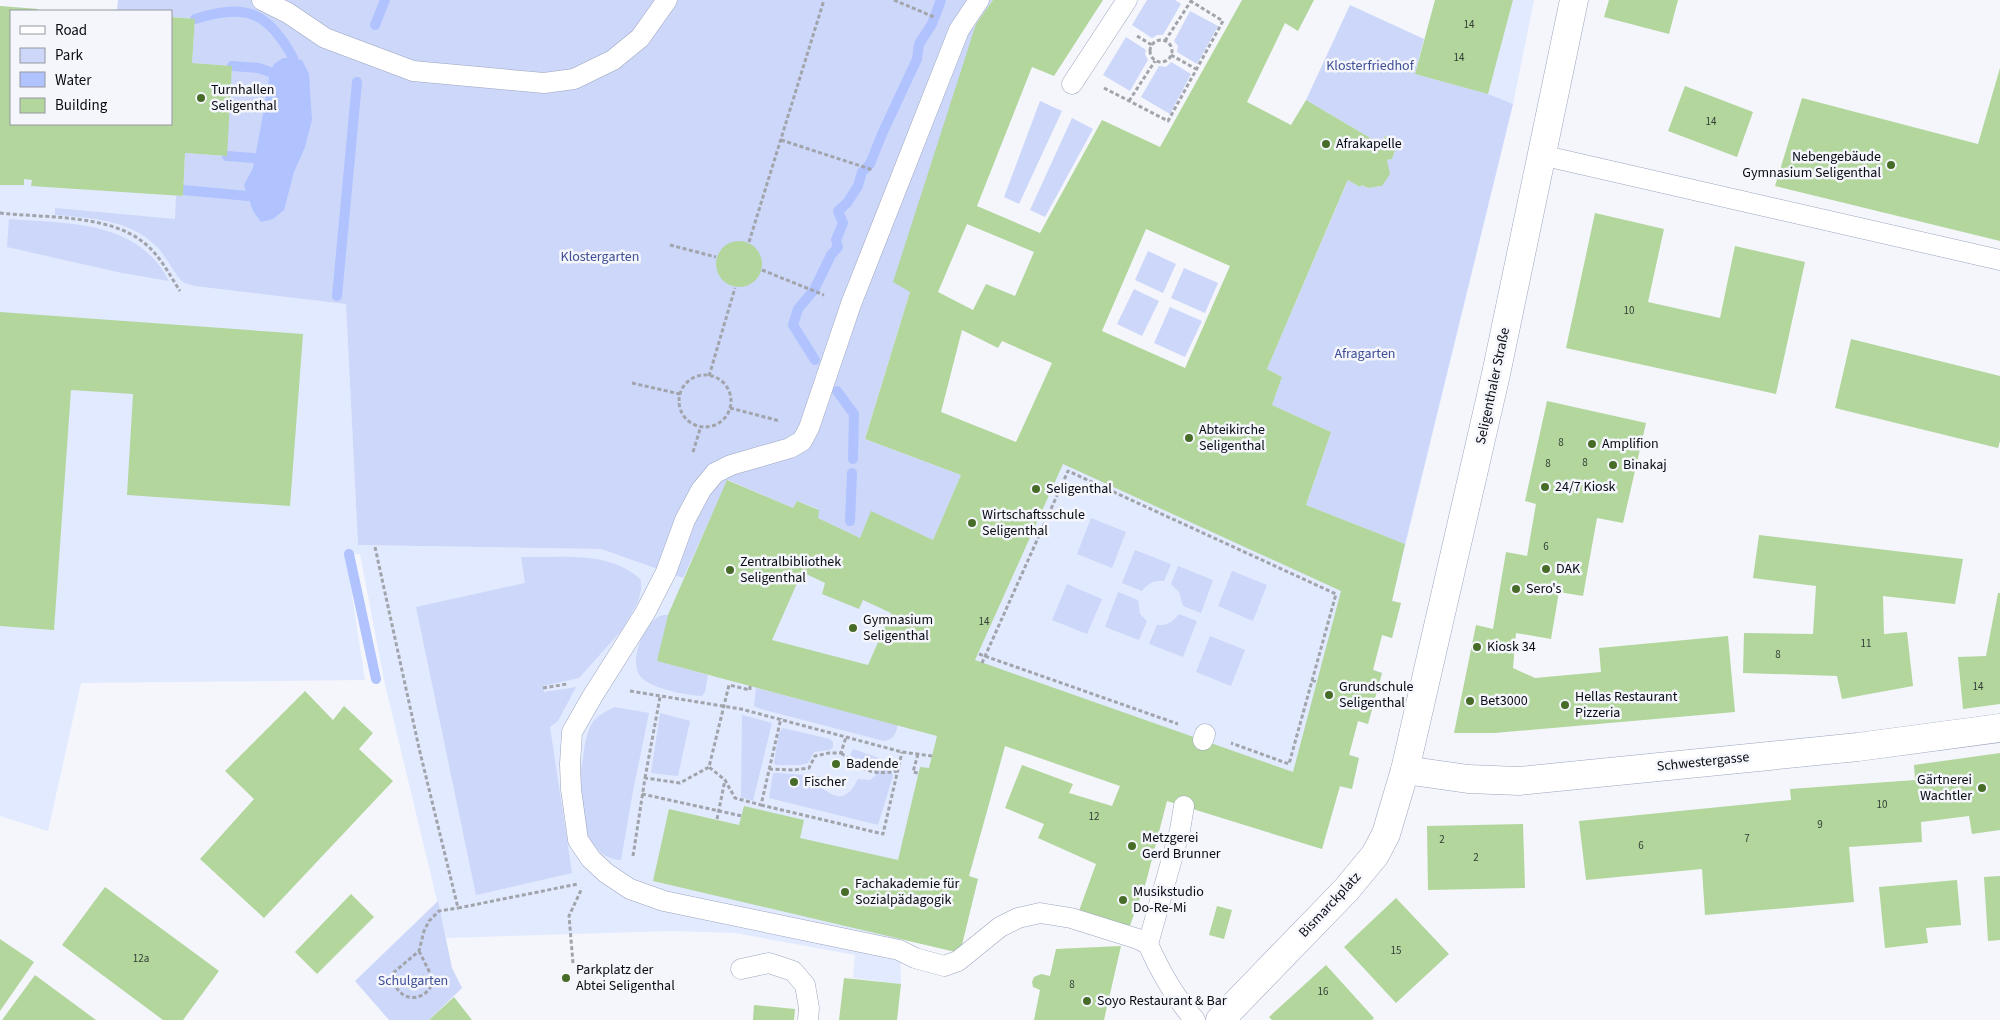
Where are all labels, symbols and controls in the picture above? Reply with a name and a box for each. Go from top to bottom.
legend [10,10,172,125]
house number: 14 [1464,17,1475,32]
text: Road [55,20,87,41]
text: Park [55,45,84,66]
house number: 14 [1454,50,1465,65]
park label: Klosterfriedhof [1326,56,1415,76]
text: Water [55,70,92,91]
place label: Turnhallen Seligenthal [211,80,277,116]
marker: Turnhallen Seligenthal [195,92,207,104]
text: Building [55,95,108,116]
house number: 14 [1706,114,1717,129]
place label: Afrakapelle [1336,134,1402,154]
marker: Afrakapelle [1320,138,1332,150]
place label: Nebengebäude Gymnasium Seligenthal [1742,147,1881,183]
marker: Nebengebäude Gymnasium Seligenthal [1885,159,1897,171]
park label: Klostergarten [561,247,639,267]
house number: 10 [1624,303,1634,318]
street label: Seligenthaler Straße [1471,326,1515,446]
park label: Afragarten [1334,344,1396,364]
place label: Abteikirche Seligenthal [1199,420,1265,456]
marker: Abteikirche Seligenthal [1183,432,1195,444]
place label: Amplifion [1602,434,1659,454]
house number: 8 [1558,435,1564,450]
marker: Amplifion [1586,438,1598,450]
house number: 8 [1582,455,1588,470]
place label: Binakaj [1623,455,1667,475]
house number: 8 [1545,456,1551,471]
marker: Binakaj [1607,459,1619,471]
place label: 24/7 Kiosk [1555,477,1616,497]
place label: Seligenthal [1046,479,1112,499]
marker: 24/7 Kiosk [1539,481,1551,493]
marker: Seligenthal [1030,483,1042,495]
place label: Wirtschaftsschule Seligenthal [982,505,1085,541]
marker: Wirtschaftsschule Seligenthal [966,517,978,529]
house number: 6 [1543,539,1549,554]
place label: Zentralbibliothek Seligenthal [740,552,841,588]
place label: DAK [1556,559,1581,579]
marker: DAK [1540,563,1552,575]
marker: Zentralbibliothek Seligenthal [724,564,736,576]
place label: Sero's [1526,579,1562,599]
marker: Sero's [1510,583,1522,595]
place label: Gymnasium Seligenthal [863,610,933,646]
house number: 14 [979,614,990,629]
marker: Gymnasium Seligenthal [847,622,859,634]
house number: 11 [1861,636,1871,651]
place label: Kiosk 34 [1487,637,1536,657]
marker: Kiosk 34 [1471,641,1483,653]
house number: 8 [1775,647,1781,662]
place label: Grundschule Seligenthal [1339,677,1414,713]
house number: 14 [1973,679,1984,694]
place label: Hellas Restaurant Pizzeria [1575,687,1678,723]
marker: Grundschule Seligenthal [1323,689,1335,701]
place label: Bet3000 [1480,691,1528,711]
marker: Bet3000 [1464,695,1476,707]
marker: Hellas Restaurant Pizzeria [1559,699,1571,711]
street label: Schwestergasse [1656,747,1750,777]
place label: Badende [846,754,898,774]
marker: Badende [830,758,842,770]
place label: Gärtnerei Wachtler [1917,770,1972,806]
place label: Fischer [804,772,846,792]
marker: Fischer [788,776,800,788]
marker: Gärtnerei Wachtler [1976,782,1988,794]
house number: 10 [1877,797,1887,812]
house number: 12 [1089,809,1099,824]
house number: 9 [1817,817,1823,832]
place label: Metzgerei Gerd Brunner [1142,828,1221,864]
house number: 7 [1744,831,1750,846]
house number: 2 [1439,832,1445,847]
house number: 6 [1638,838,1644,853]
marker: Metzgerei Gerd Brunner [1126,840,1138,852]
house number: 2 [1473,850,1479,865]
street label: Bismarckplatz [1294,868,1366,942]
place label: Fachakademie für Sozialpädagogik [855,874,960,910]
place label: Musikstudio Do-Re-Mi [1133,882,1204,918]
marker: Fachakademie für Sozialpädagogik [839,886,851,898]
marker: Musikstudio Do-Re-Mi [1117,894,1129,906]
house number: 15 [1391,943,1401,958]
house number: 12a [133,951,149,966]
place label: Parkplatz der Abtei Seligenthal [576,960,675,996]
park label: Schulgarten [378,971,448,991]
marker: Parkplatz der Abtei Seligenthal [560,972,572,984]
house number: 8 [1069,977,1075,992]
house number: 16 [1318,984,1329,999]
place label: Soyo Restaurant & Bar [1097,991,1227,1011]
marker: Soyo Restaurant & Bar [1081,995,1093,1007]

